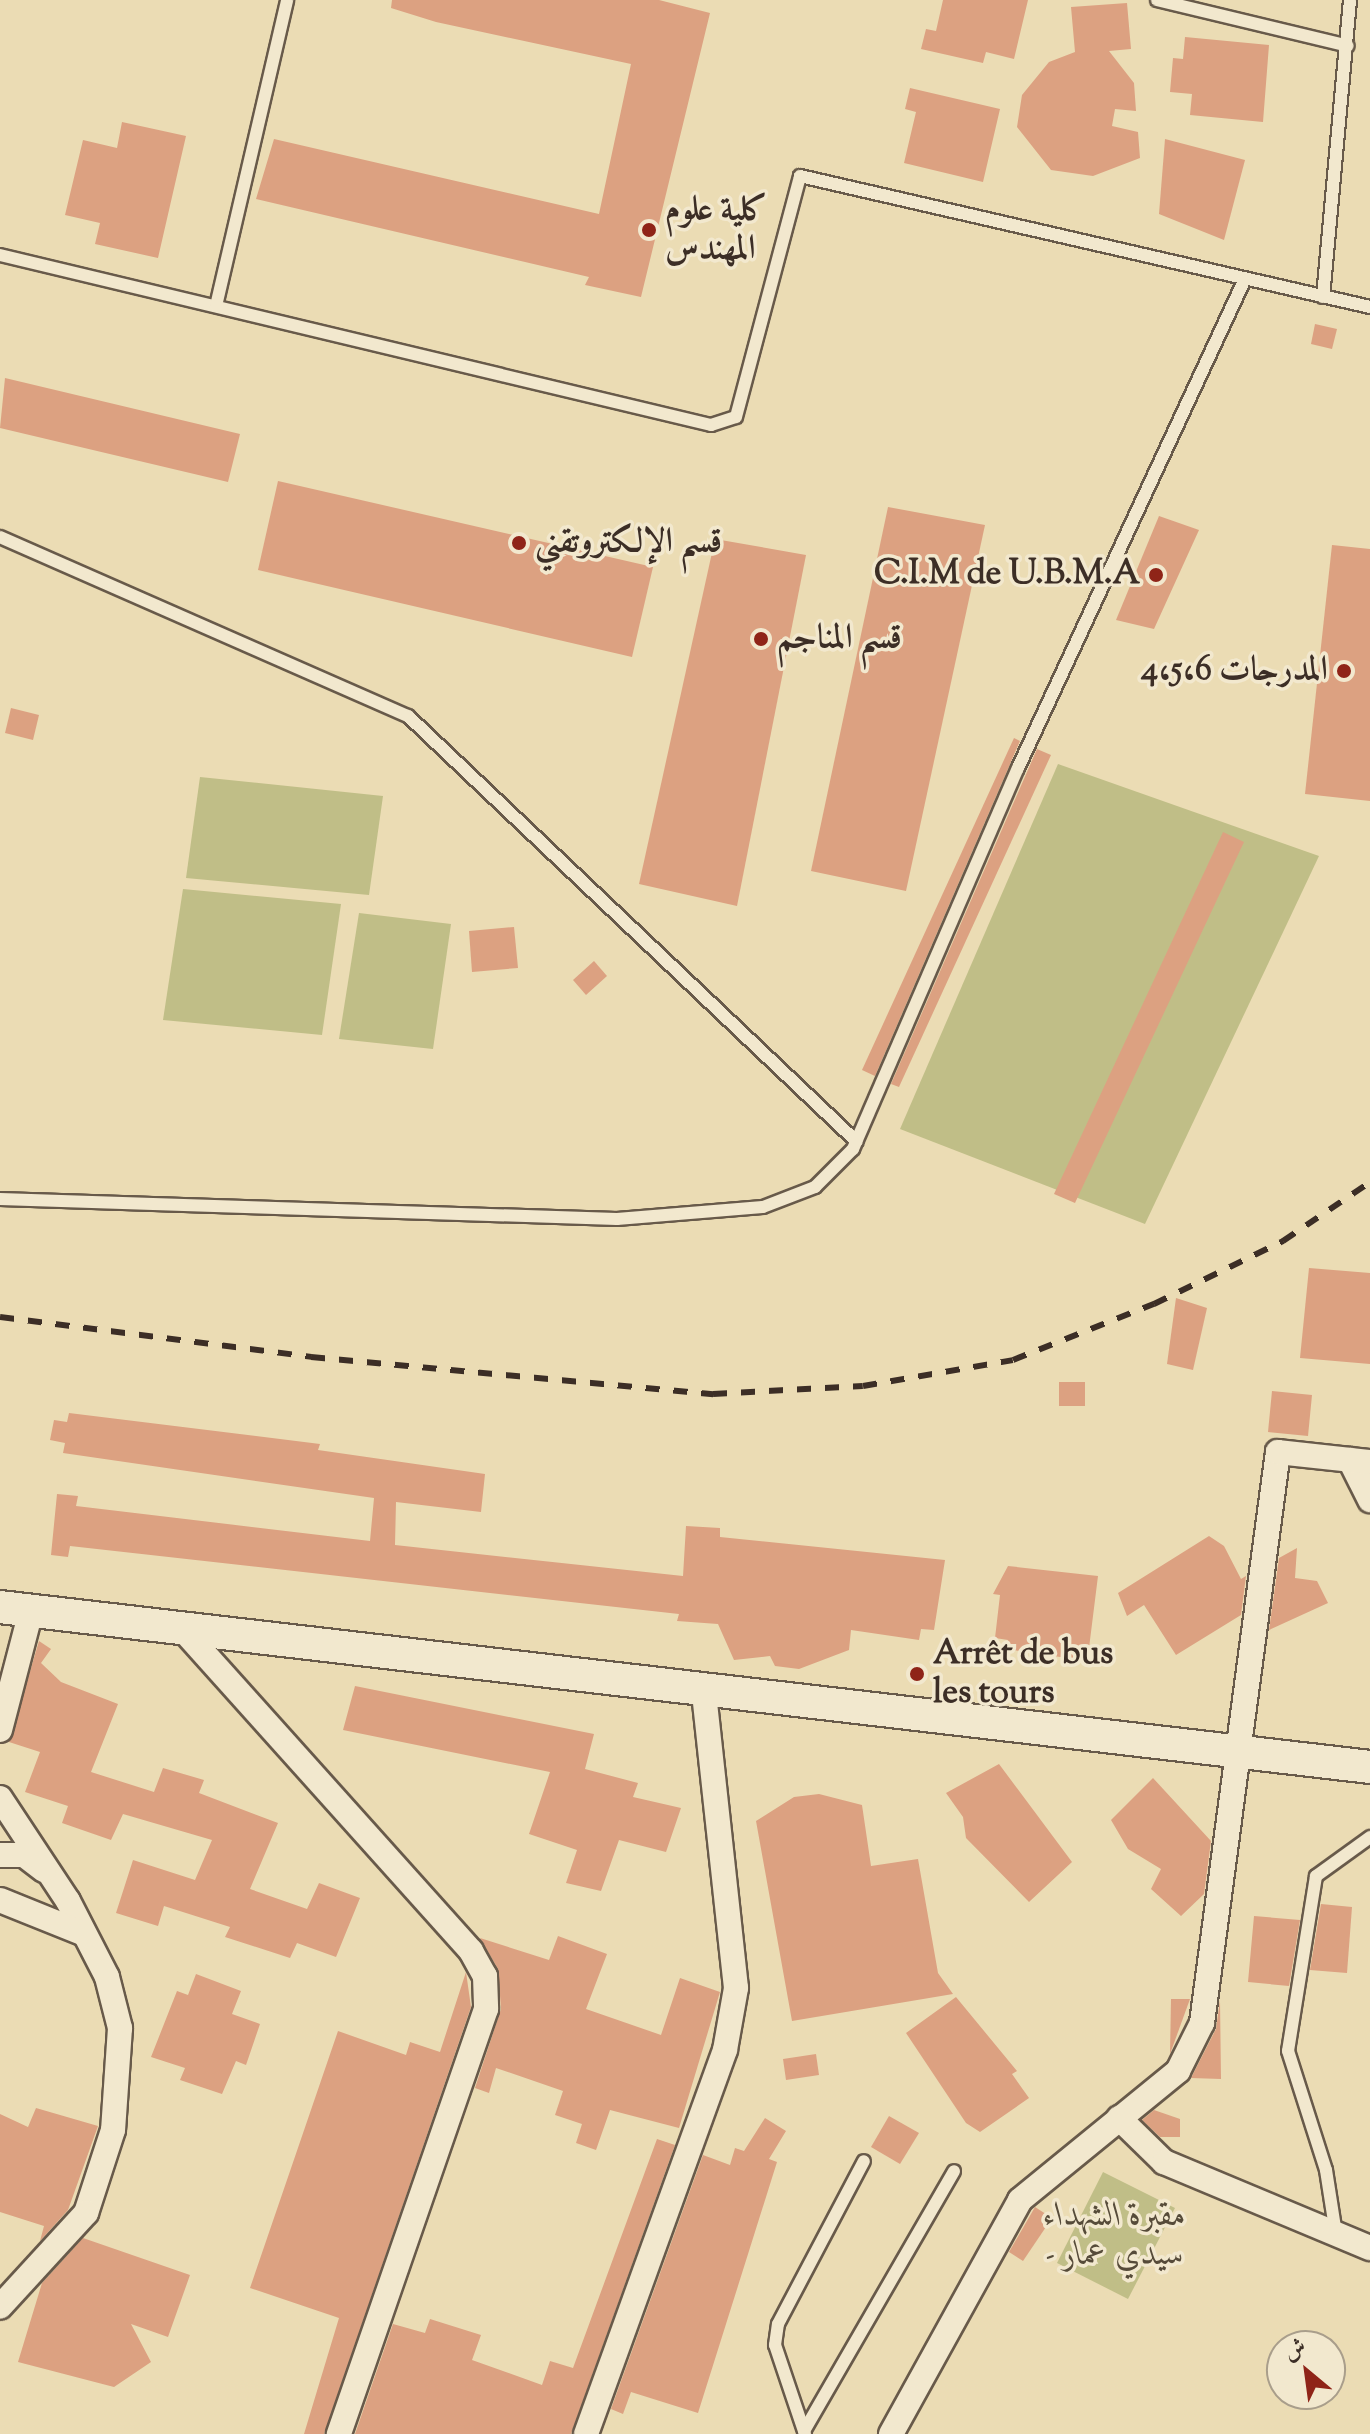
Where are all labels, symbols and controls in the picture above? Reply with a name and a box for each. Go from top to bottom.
place label: كلية علوم المهندس [665,190,768,270]
marker: كلية علوم المهندس [640,221,658,239]
place label: قسم الإلكتروتقني [535,523,722,563]
marker: قسم الإلكتروتقني [510,534,528,552]
place label: C.I.M de U.B.M.A [874,555,1140,595]
marker: C.I.M de U.B.M.A [1147,566,1165,584]
place label: قسم المناجم [777,619,902,659]
marker: قسم المناجم [752,630,770,648]
place label: المدرجات 4،5،6 [1141,651,1328,691]
marker: المدرجات 4،5،6 [1335,662,1353,680]
place label: Arrêt de bus les tours [933,1634,1113,1714]
marker: Arrêt de bus les tours [908,1665,926,1683]
park label: مقبرة الشهداء - سيدي عمار [1044,2196,1186,2276]
north arrow [1266,2330,1346,2410]
text: ش [1278,2331,1313,2370]

